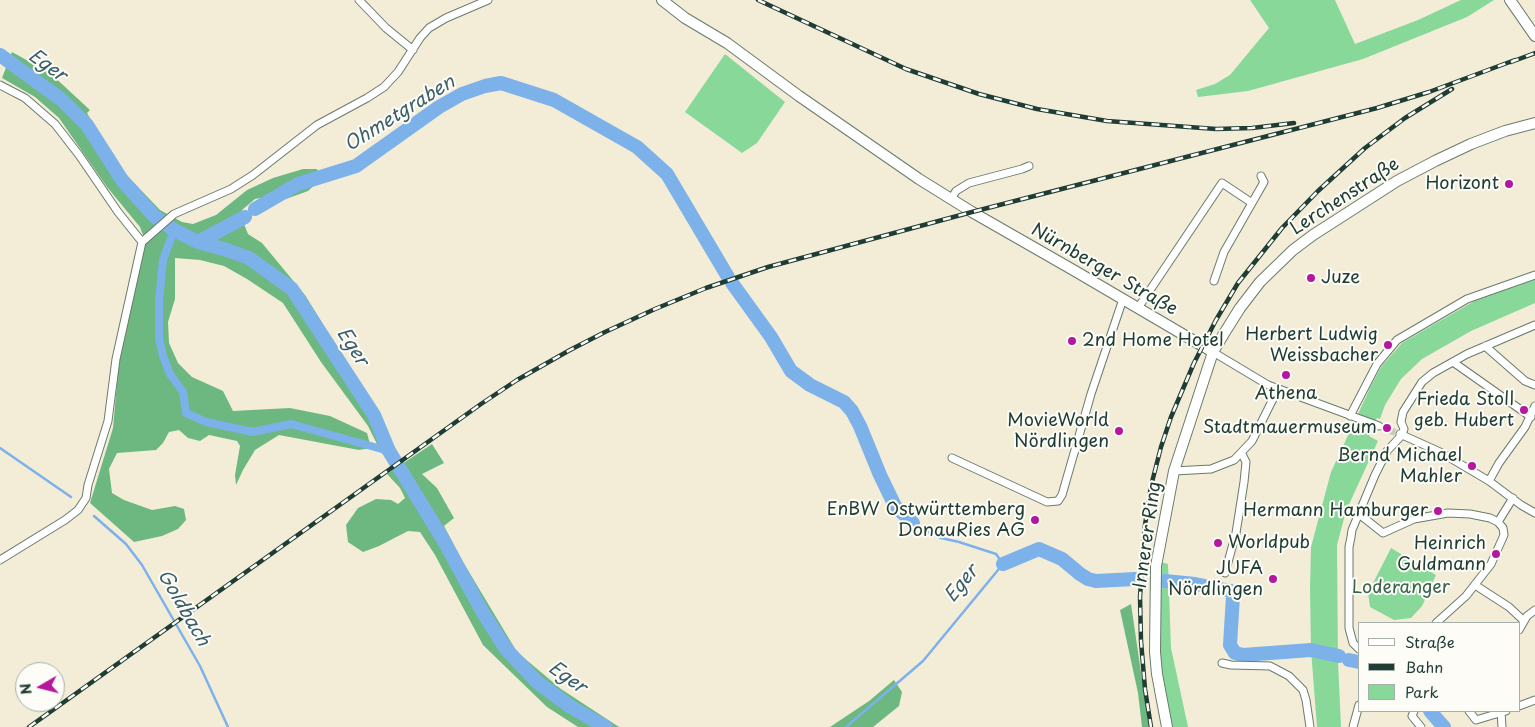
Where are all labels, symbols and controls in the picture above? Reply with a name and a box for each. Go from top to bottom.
water label: Eger [24,45,70,87]
water label: Ohmetgraben [341,71,459,157]
street label: Lerchenstraße [1287,154,1403,240]
place label: Horizont [1425,173,1499,195]
marker: Horizont [1503,178,1515,190]
street label: Nürnberger Straße [1027,219,1181,321]
place label: Juze [1321,267,1360,289]
marker: Juze [1305,272,1317,284]
water label: Eger [331,324,373,370]
place label: Herbert Ludwig Weissbacher [1245,324,1378,366]
place label: 2nd Home Hotel [1082,330,1224,352]
marker: 2nd Home Hotel [1066,335,1078,347]
marker: Herbert Ludwig Weissbacher [1382,339,1394,351]
marker: Athena [1280,369,1292,381]
place label: Athena [1255,383,1317,405]
place label: Frieda Stoll geb. Hubert [1414,389,1514,432]
marker: Frieda Stoll geb. Hubert [1518,404,1530,416]
place label: MovieWorld Nördlingen [1007,410,1109,452]
place label: Stadtmauermuseum [1203,417,1377,439]
marker: Stadtmauermuseum [1381,422,1393,434]
marker: MovieWorld Nördlingen [1113,425,1125,437]
place label: Bernd Michael Mahler [1337,445,1462,488]
marker: Bernd Michael Mahler [1466,460,1478,472]
street label: Innerer Ring [1130,480,1166,590]
place label: EnBW Ostwürttemberg DonauRies AG [827,499,1025,542]
place label: Hermann Hamburger [1243,500,1428,522]
marker: Hermann Hamburger [1432,505,1444,517]
marker: EnBW Ostwürttemberg DonauRies AG [1029,514,1041,526]
place label: Worldpub [1228,532,1310,554]
place label: Heinrich Guldmann [1397,533,1486,576]
marker: Worldpub [1212,537,1224,549]
marker: Heinrich Guldmann [1490,548,1502,560]
place label: JUFA Nördlingen [1168,558,1263,600]
water label: Eger [940,561,984,607]
water label: Goldbach [152,566,214,650]
marker: JUFA Nördlingen [1267,573,1279,585]
park label: Loderanger [1352,577,1450,599]
legend [1358,622,1520,712]
text: Straße [1405,630,1455,653]
text: Bahn [1405,655,1443,678]
water label: Eger [544,657,590,699]
north arrow [15,662,65,712]
text: Park [1405,680,1439,703]
text: N [14,682,37,696]

